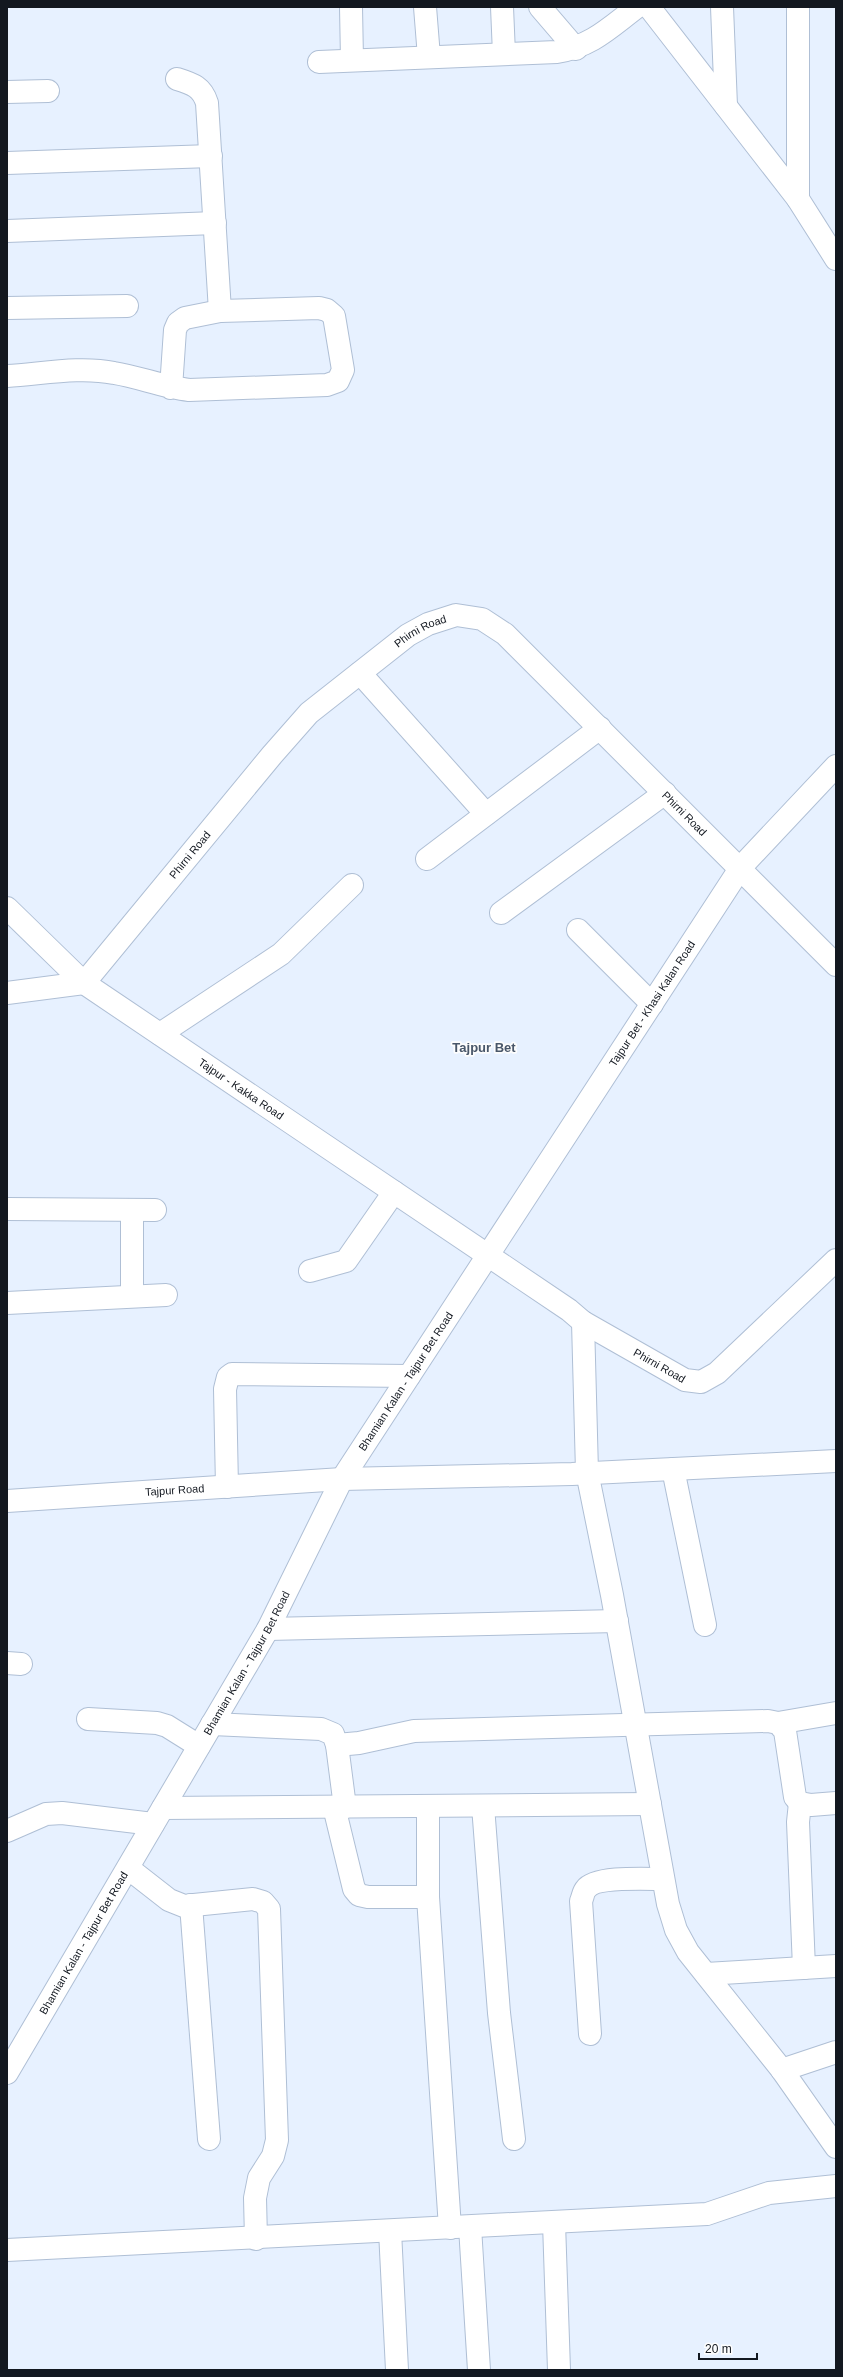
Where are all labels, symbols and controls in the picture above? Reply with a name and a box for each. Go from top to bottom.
street label: Phirni Road [392,613,448,650]
street label: Phirni Road [660,789,709,838]
street label: Phirni Road [167,829,213,881]
street label: Tajpur Bet - Khasi Kalan Road [607,938,697,1069]
district label: Tajpur Bet [452,1040,516,1055]
street label: Tajpur - Kakka Road [196,1056,286,1122]
street label: Bhamian Kalan - Tajpur Bet Road [356,1310,455,1453]
street label: Phirni Road [632,1346,688,1385]
street label: Tajpur Road [145,1482,205,1498]
street label: Bhamian Kalan - Tajpur Bet Road [201,1589,292,1737]
street label: Bhamian Kalan - Tajpur Bet Road [37,1869,130,2016]
scale bar [699,2335,757,2361]
text: 20 m [705,2342,732,2356]

